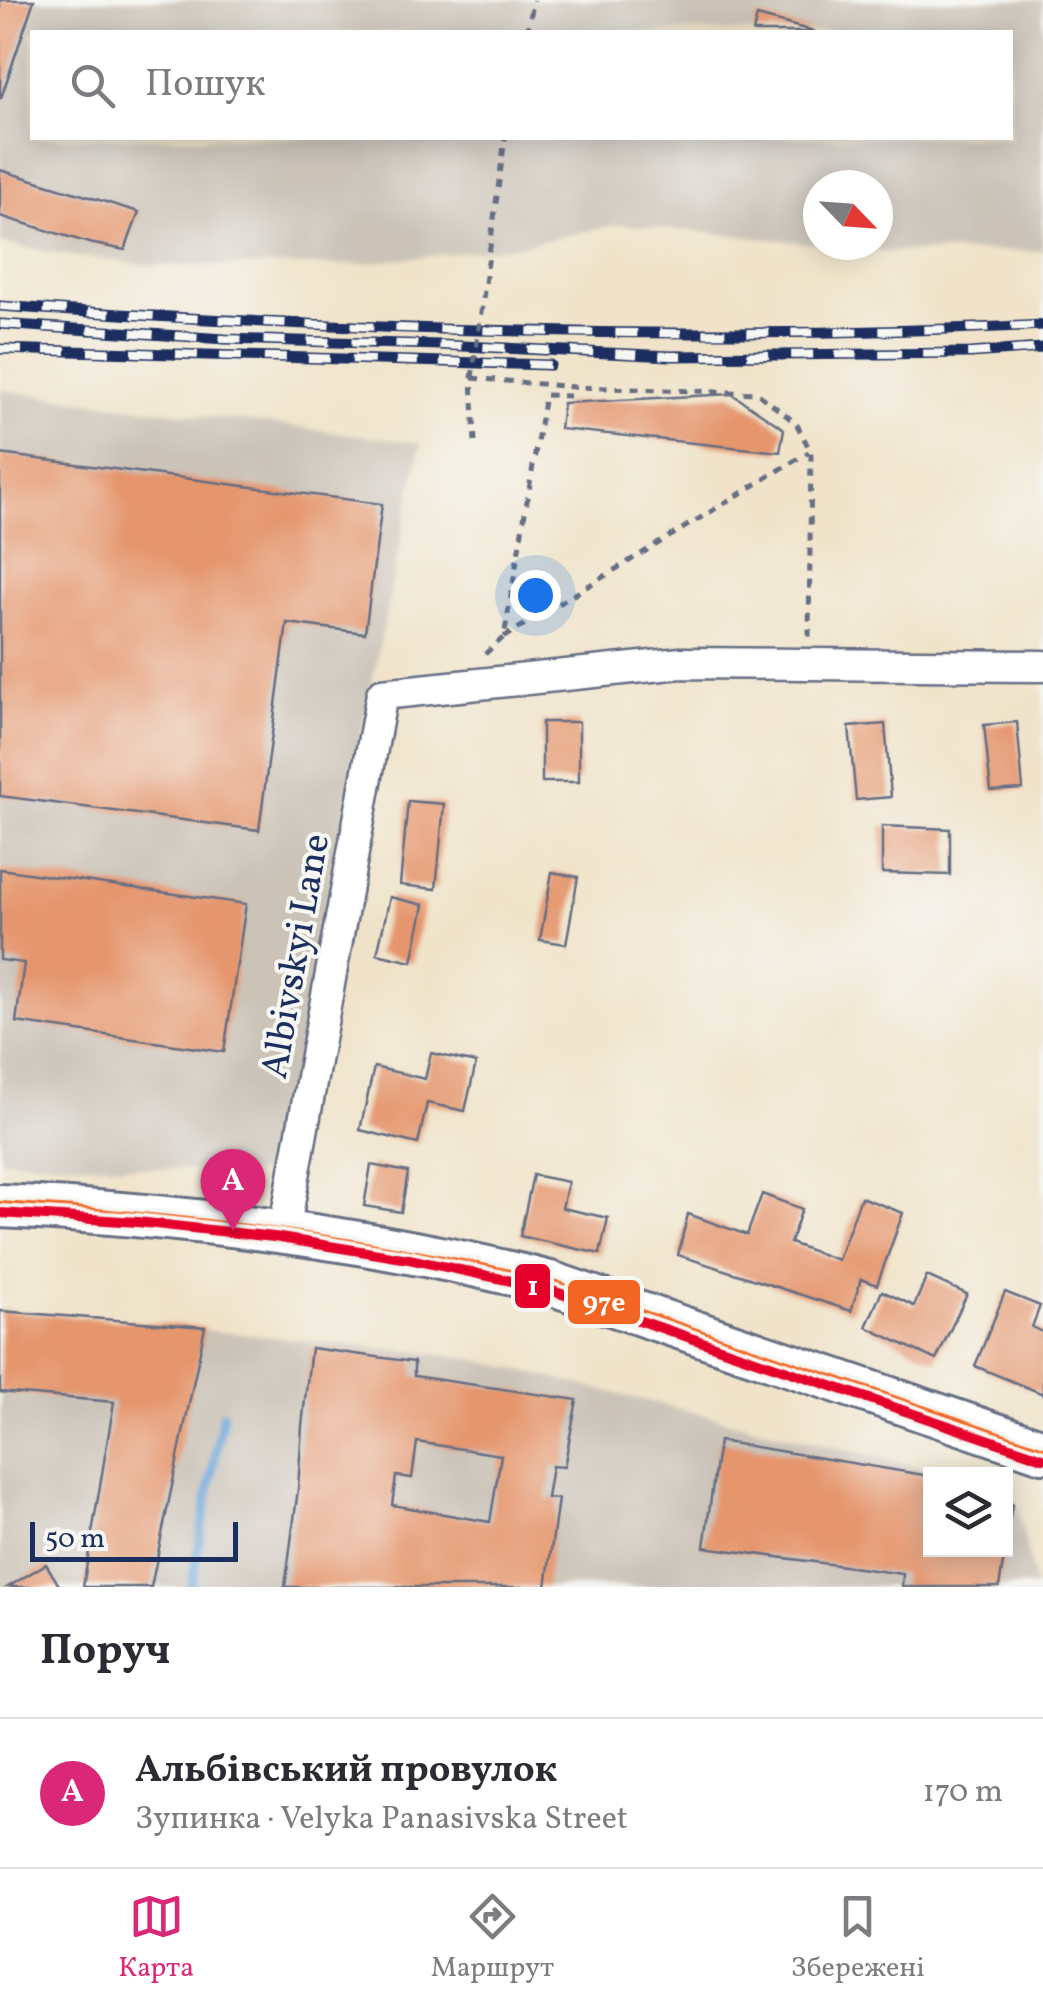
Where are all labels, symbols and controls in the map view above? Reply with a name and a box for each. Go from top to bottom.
search box [30,30,1013,140]
icon: search [65,58,120,113]
text: Пошук [145,59,265,112]
north arrow [803,170,893,260]
your location [510,570,561,621]
street label: Albivskyi Lane [250,830,345,1083]
pin: A [200,1148,266,1231]
line badge: 1 [513,1262,552,1310]
text: 1 [527,1268,539,1307]
line badge: 97е [566,1278,642,1326]
text: 97е [582,1284,626,1323]
map controls [923,1467,1013,1557]
button: layers [923,1467,1013,1557]
scale bar [30,1517,238,1562]
text: 50 m [45,1520,105,1559]
text: Поруч [40,1623,170,1682]
text: Альбівський провулок [135,1745,557,1798]
text: A [61,1771,84,1815]
text: 170 m [922,1771,1003,1815]
text: Зупинка · Velyka Panasivska Street [135,1798,628,1842]
tab: Карта [118,1889,194,1988]
tab: Маршрут [431,1889,554,1988]
tab: Збережені [791,1889,925,1988]

